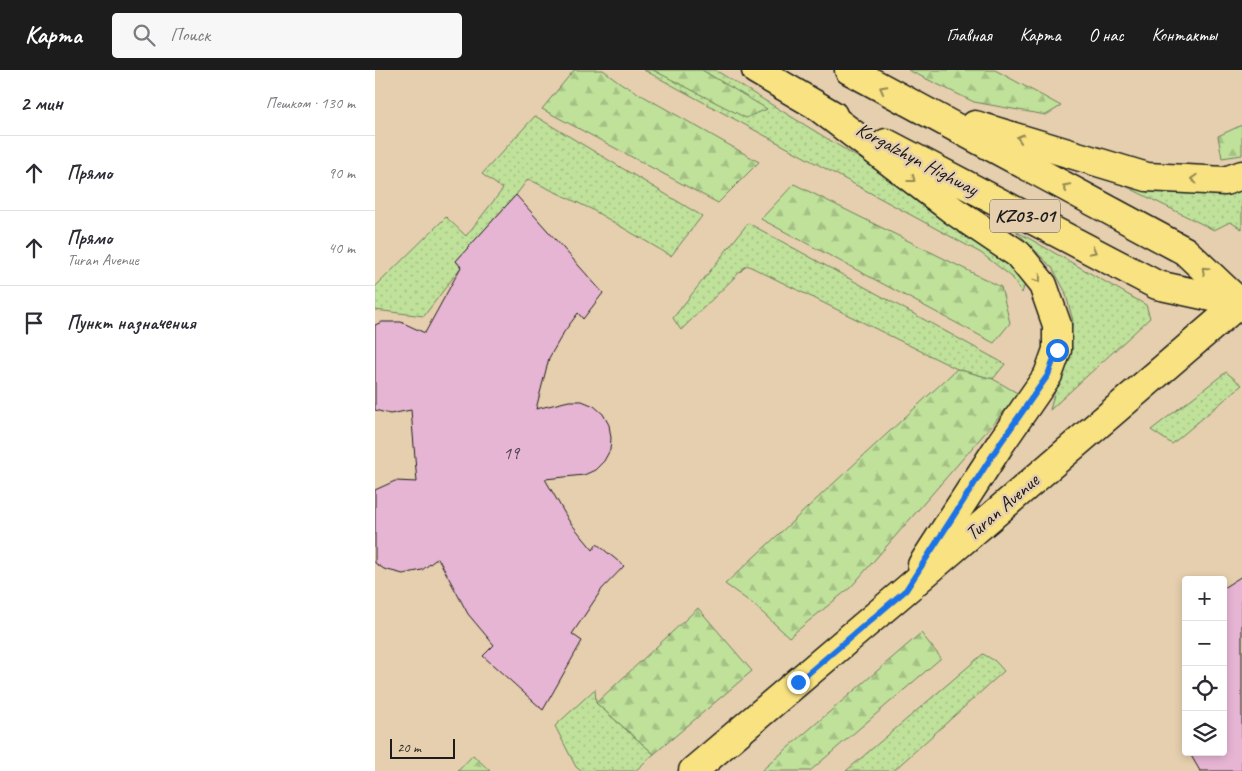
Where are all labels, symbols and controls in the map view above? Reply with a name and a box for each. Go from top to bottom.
search box [112,13,462,58]
text: Карта [25,20,82,50]
icon: search [130,21,158,49]
text: Поиск [170,23,210,47]
text: Главная [947,24,992,46]
text: Карта [1020,24,1061,46]
text: О нас [1089,24,1124,46]
text: Контакты [1152,24,1217,46]
one-way arrow [879,85,888,95]
text: 2 мин [20,90,63,116]
text: Пешком · 130 m [266,93,355,113]
street label: Korgalzhyn Highway [852,116,983,202]
one-way arrow [1017,134,1025,144]
icon: ahead [20,159,48,187]
text: Прямо [67,161,112,185]
text: 90 m [328,163,355,183]
one-way arrow [906,173,915,181]
one-way arrow [1190,174,1198,185]
one-way arrow [1062,183,1071,193]
road number: KZ03-01 [990,200,1060,232]
text: Прямо [67,226,112,250]
icon: ahead [20,234,48,262]
text: 40 m [328,238,355,258]
one-way arrow [1088,245,1097,255]
text: Turan Avenue [67,250,139,270]
one-way arrow [1201,267,1210,276]
one-way arrow [1032,273,1041,283]
icon: arrive [20,309,48,337]
text: Пункт назначения [67,311,196,335]
route start [1046,339,1069,362]
house number: 19 [503,442,521,464]
street label: Turan Avenue [960,467,1045,546]
map controls [1182,576,1227,756]
button: + [1182,576,1227,621]
button: − [1182,621,1227,666]
button: locate [1182,666,1227,711]
route end [787,671,810,694]
button: layers [1182,711,1227,756]
scale bar [390,736,455,759]
text: 20 m [397,739,421,756]

